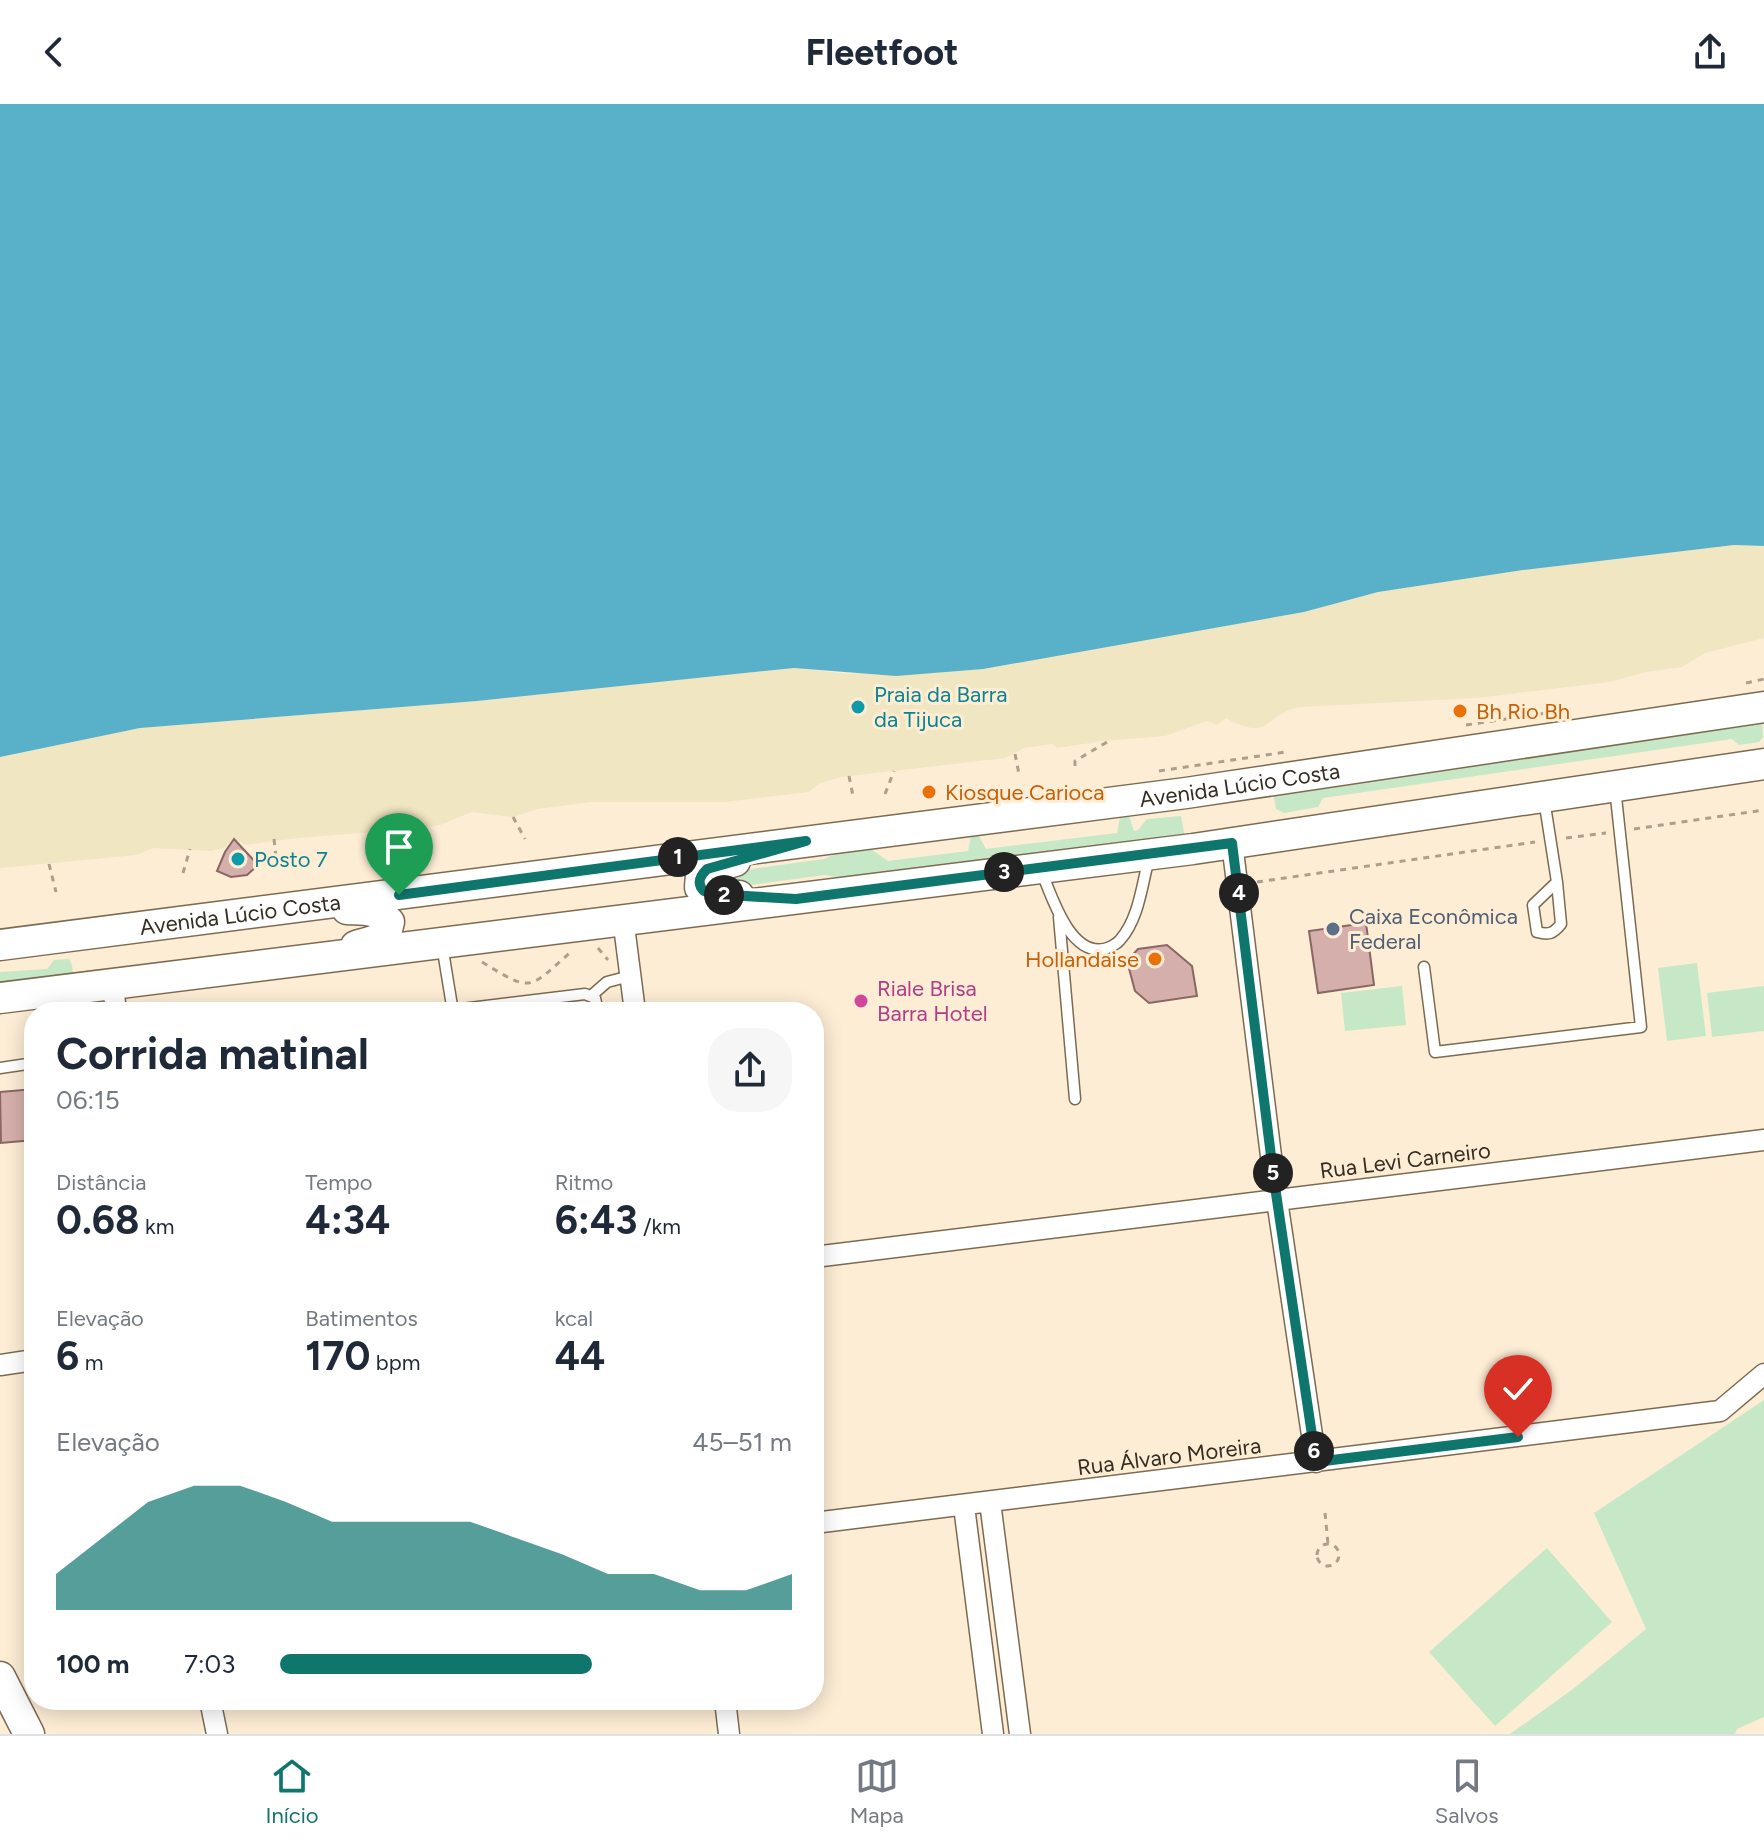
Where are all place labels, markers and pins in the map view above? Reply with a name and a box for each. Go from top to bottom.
place label: Praia da Barra da Tijuca [874,681,1007,733]
marker: Praia da Barra da Tijuca [849,698,867,716]
place label: Bh Rio Bh [1476,698,1570,725]
marker: Bh Rio Bh [1451,702,1469,720]
place label: Kiosque Carioca [945,779,1104,806]
marker: Kiosque Carioca [920,783,938,801]
pin [365,813,433,895]
pin: 1 [658,837,698,877]
place label: Posto 7 [254,846,328,873]
marker: Posto 7 [229,850,247,868]
pin: 3 [984,852,1024,892]
pin: 4 [1219,873,1259,913]
pin: 2 [704,875,744,915]
place label: Caixa Econômica Federal [1349,903,1518,955]
marker: Caixa Econômica Federal [1324,920,1342,938]
place label: Hollandaise [1025,946,1139,973]
marker: Hollandaise [1146,950,1164,968]
place label: Riale Brisa Barra Hotel [877,975,988,1027]
marker: Riale Brisa Barra Hotel [852,992,870,1010]
pin: 5 [1253,1153,1293,1193]
pin [1484,1355,1552,1437]
pin: 6 [1294,1431,1334,1471]

